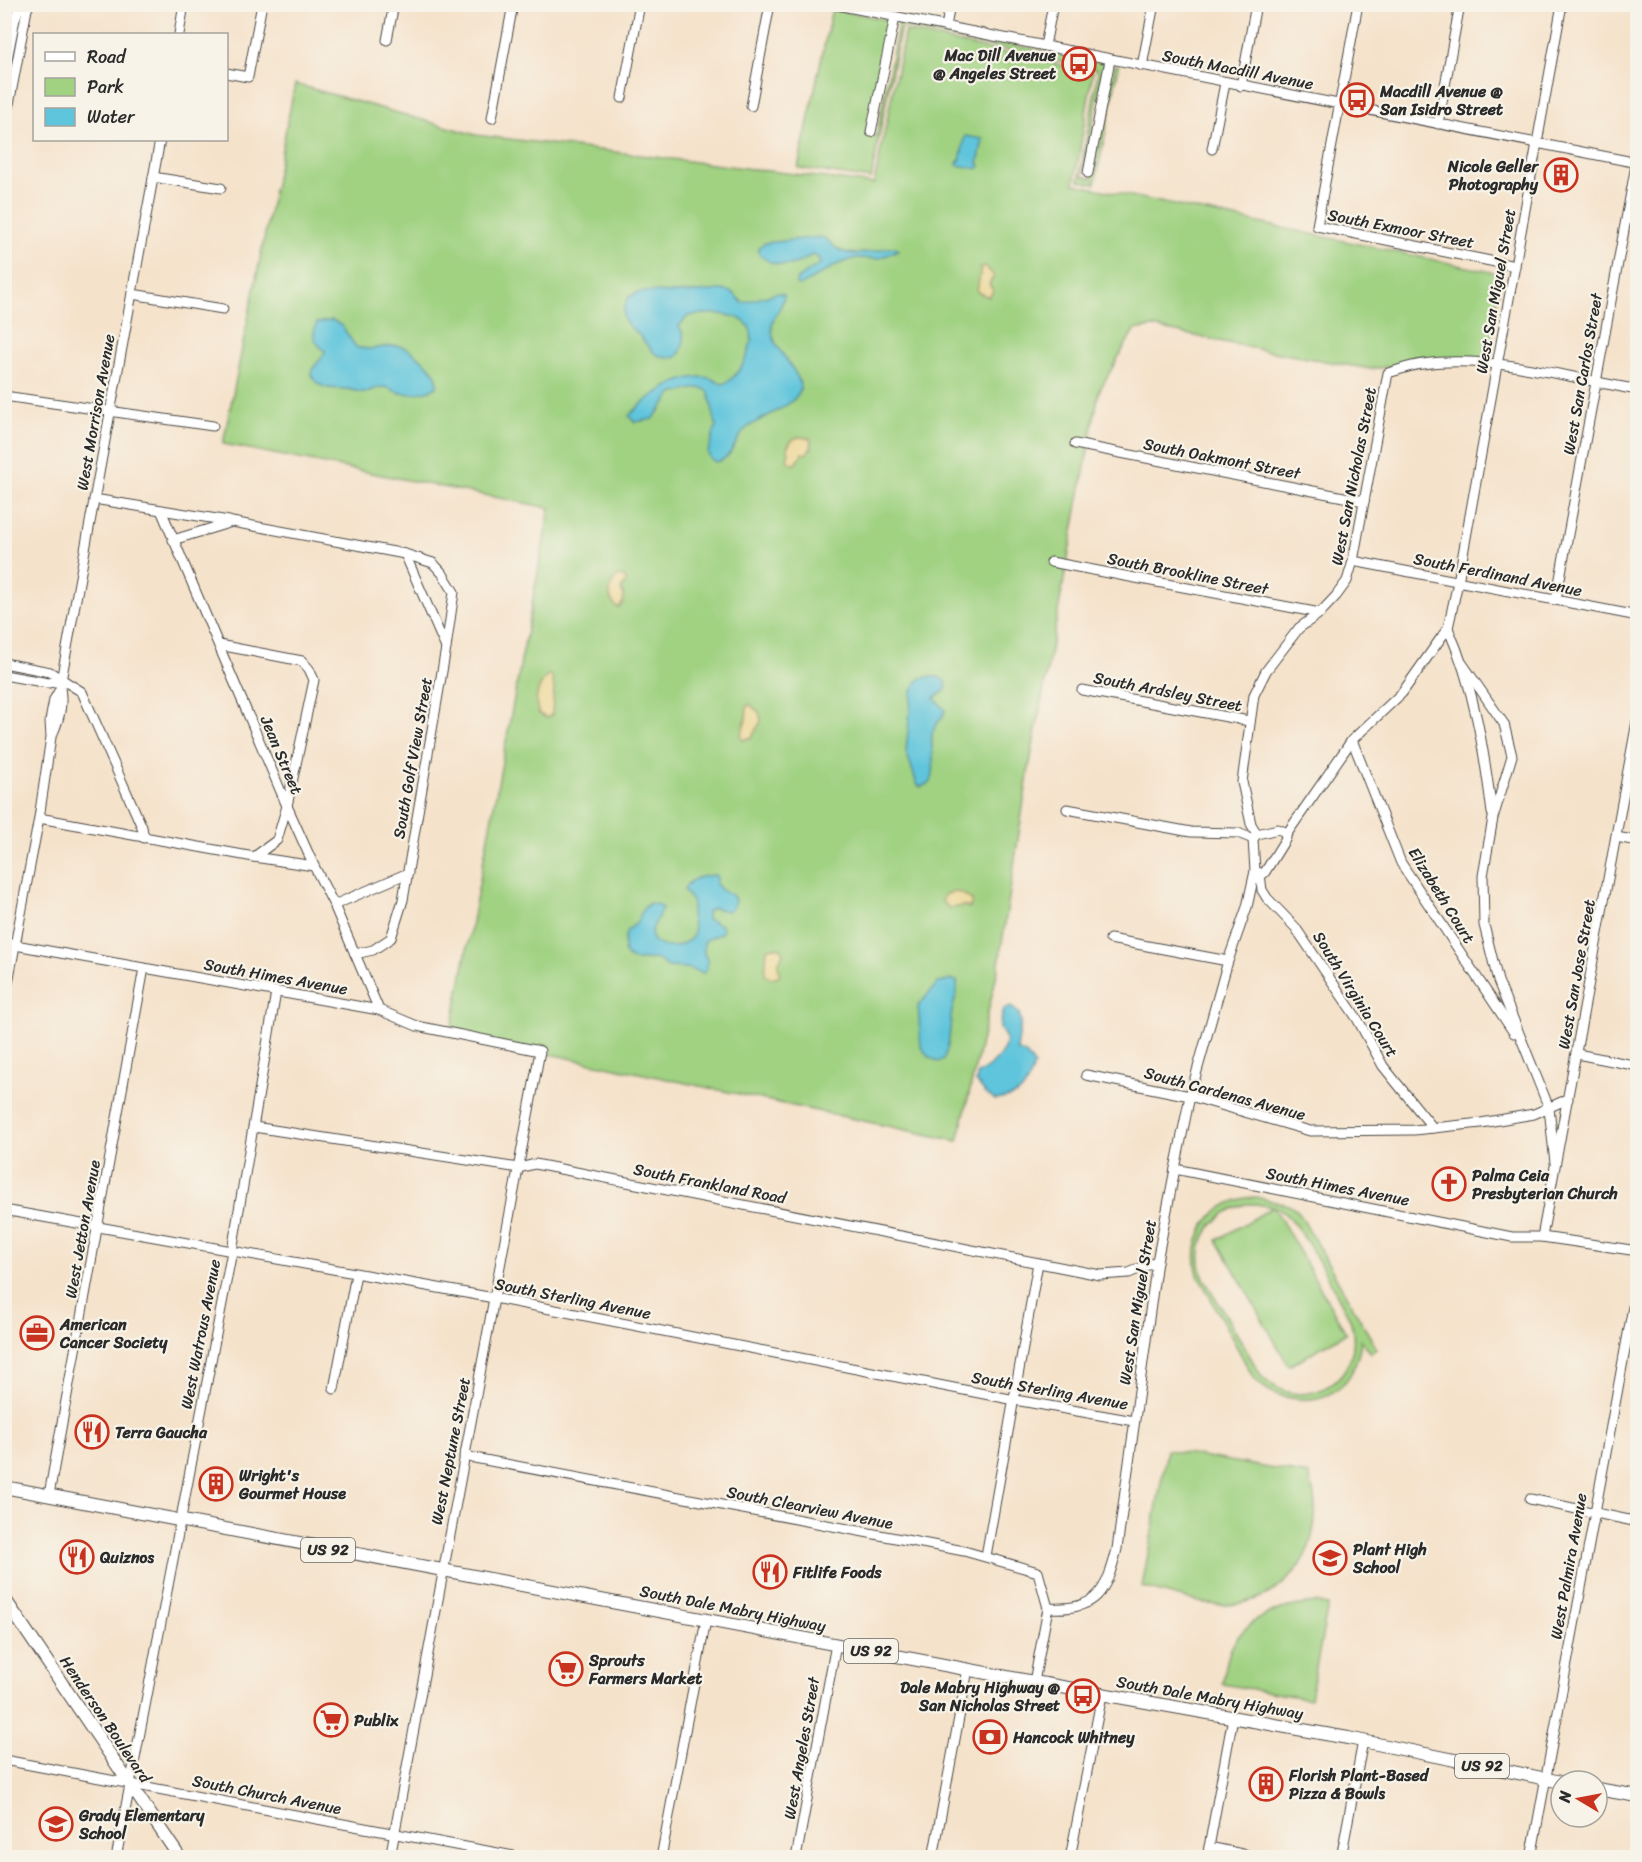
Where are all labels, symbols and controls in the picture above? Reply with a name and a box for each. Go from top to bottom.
legend [33,33,228,141]
text: Road [87,41,127,73]
place label: Mac Dill Avenue @ Angeles Street [933,41,1057,88]
street label: South Macdill Avenue [1160,41,1316,98]
bus stop icon: Mac Dill Avenue @ Angeles Street [1061,46,1097,82]
text: Park [87,71,124,103]
place label: Macdill Avenue @ San Isidro Street [1379,77,1503,124]
bus stop icon: Macdill Avenue @ San Isidro Street [1339,82,1375,118]
text: Water [87,101,136,133]
place label: Nicole Geller Photography [1447,152,1539,199]
building icon: Nicole Geller Photography [1543,157,1579,193]
street label: South Exmoor Street [1325,200,1477,257]
street label: West San Miguel Street [1467,206,1524,376]
street label: West San Carlos Street [1554,290,1611,457]
street label: West Morrison Avenue [67,332,124,493]
street label: West San Nicholas Street [1322,385,1385,568]
street label: South Oakmont Street [1141,429,1303,488]
street label: South Brookline Street [1105,544,1272,603]
street label: South Ferdinand Avenue [1411,544,1585,605]
street label: South Ardsley Street [1091,663,1245,720]
street label: South Golf View Street [384,675,441,841]
street label: Jean Street [252,710,311,799]
street label: Elizabeth Court [1400,841,1483,949]
street label: West San Jose Street [1549,897,1604,1051]
street label: South Virginia Court [1305,925,1406,1063]
street label: South Himes Avenue [202,950,350,1003]
street label: South Cardenas Avenue [1141,1058,1309,1129]
street label: South Frankland Road [631,1154,790,1213]
street label: West Jetton Avenue [56,1157,109,1300]
street label: South Himes Avenue [1264,1158,1412,1215]
place label: Palma Ceia Presbyterian Church [1472,1161,1618,1208]
church icon: Palma Ceia Presbyterian Church [1431,1166,1467,1202]
street label: West San Miguel Street [1110,1217,1165,1387]
street label: West Watrous Avenue [172,1257,229,1412]
street label: South Sterling Avenue [492,1269,654,1328]
place label: American Cancer Society [59,1310,168,1357]
office icon: American Cancer Society [19,1315,55,1351]
street label: South Sterling Avenue [969,1362,1131,1419]
street label: West Neptune Street [422,1375,479,1527]
restaurant icon: Terra Gaucha [74,1414,110,1450]
place label: Terra Gaucha [115,1418,208,1447]
place label: Wright's Gourmet House [238,1461,346,1508]
building icon: Wright's Gourmet House [198,1466,234,1502]
street label: South Clearview Avenue [724,1477,896,1538]
street label: West Palmira Avenue [1541,1491,1596,1642]
place label: Plant High School [1352,1535,1427,1582]
road number: US 92 [301,1538,355,1562]
restaurant icon: Quiznos [59,1539,95,1575]
school or university icon: Plant High School [1312,1540,1348,1576]
place label: Quiznos [99,1543,155,1572]
restaurant icon: Fitlife Foods [752,1554,788,1590]
place label: Fitlife Foods [792,1558,882,1587]
street label: South Dale Mabry Highway [637,1576,829,1641]
road number: US 92 [844,1639,898,1663]
place label: Sprouts Farmers Market [588,1646,702,1693]
street label: Henderson Boulevard [52,1649,160,1790]
supermarket icon: Sprouts Farmers Market [548,1651,584,1687]
street label: South Dale Mabry Highway [1114,1667,1306,1728]
place label: Dale Mabry Highway @ San Nicholas Street [900,1673,1061,1720]
street label: West Angeles Street [775,1674,828,1822]
bus stop icon: Dale Mabry Highway @ San Nicholas Street [1065,1678,1101,1714]
supermarket icon: Publix [313,1702,349,1738]
place label: Publix [354,1706,399,1735]
bank icon: Hancock Whitney [972,1719,1008,1755]
place label: Hancock Whitney [1012,1723,1135,1752]
road number: US 92 [1455,1754,1509,1778]
place label: Florish Plant-Based Pizza & Bowls [1288,1761,1430,1808]
street label: South Church Avenue [190,1766,344,1823]
building icon: Florish Plant-Based Pizza & Bowls [1248,1766,1284,1802]
north arrow [1549,1769,1609,1829]
text: N [1549,1788,1580,1805]
place label: Grady Elementary School [78,1801,205,1848]
school or university icon: Grady Elementary School [38,1806,74,1842]

